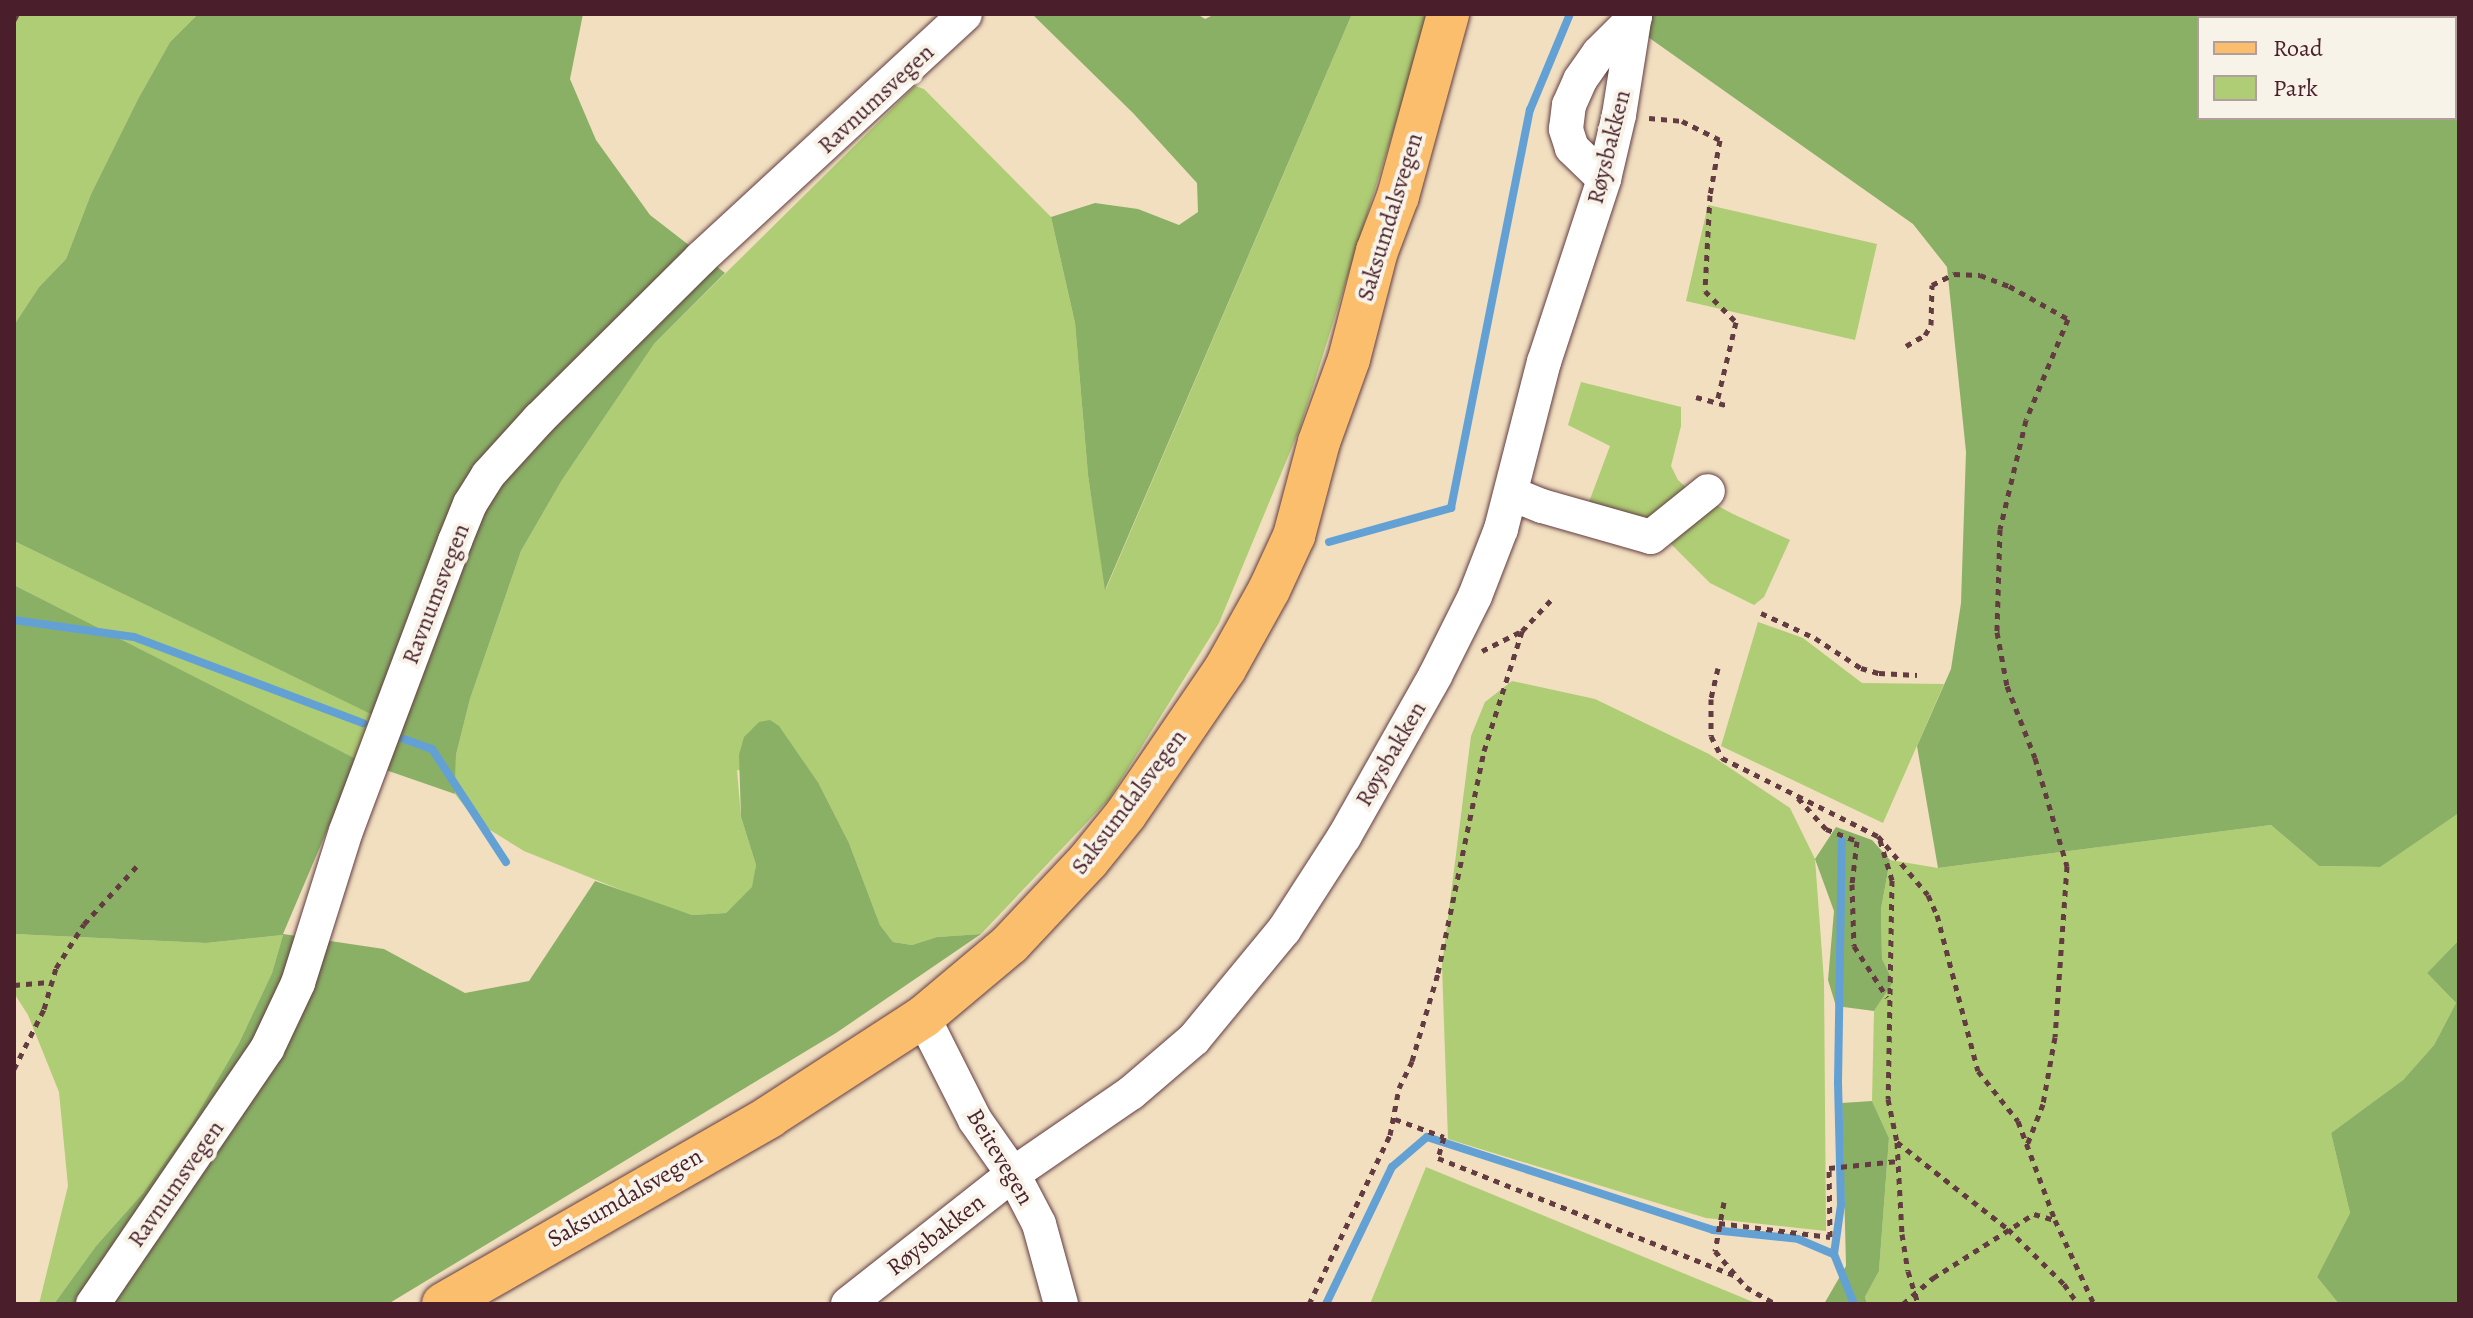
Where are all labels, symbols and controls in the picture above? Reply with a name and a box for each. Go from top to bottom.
legend [2197,16,2457,120]
text: Road [2273,32,2323,64]
street label: Ravnumsvegen [812,38,940,160]
text: Park [2273,72,2318,104]
street label: Røysbakken [1581,87,1637,207]
street label: Saksumdalsvegen [1351,129,1429,305]
street label: Ravnumsvegen [396,520,476,668]
street label: Røysbakken [1349,696,1433,812]
street label: Saksumdalsvegen [1065,724,1193,880]
street label: Beitevegen [960,1104,1040,1210]
street label: Ravnumsvegen [122,1115,230,1253]
street label: Saksumdalsvegen [542,1142,708,1254]
street label: Røysbakken [881,1188,991,1282]

